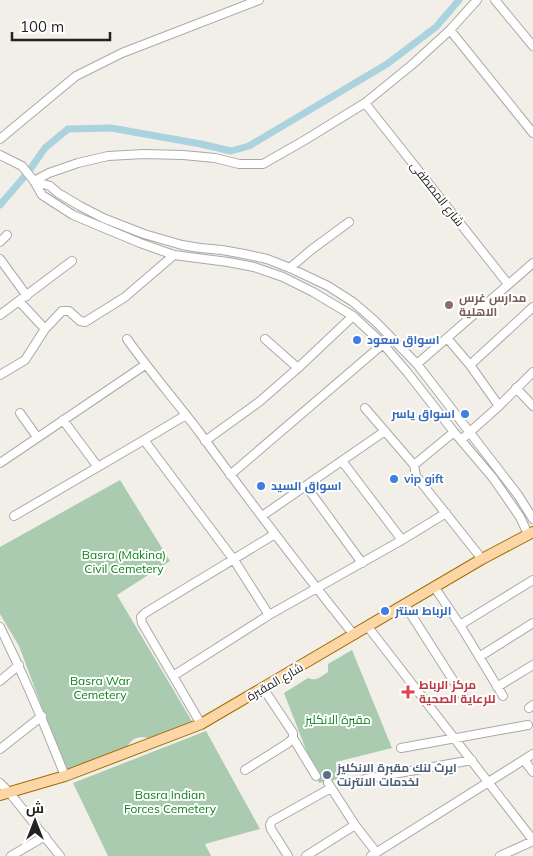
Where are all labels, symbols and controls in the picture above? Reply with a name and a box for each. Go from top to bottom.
scale bar [12,10,110,42]
text: 100 m [20,17,64,36]
street label: شارع المصطفى [407,158,468,230]
place label: مدارس غرس الاهلية [459,290,527,319]
marker: مدارس غرس الاهلية [443,299,455,311]
place label: اسواق سعود [367,332,439,348]
marker: اسواق سعود [351,334,363,346]
place label: اسواق ياسر [390,406,455,422]
marker: اسواق ياسر [459,408,471,420]
place label: vip gift [403,471,444,486]
marker: vip gift [388,473,400,485]
place label: اسواق السيد [271,478,342,494]
marker: اسواق السيد [255,480,267,492]
park label: Basra (Makina) Civil Cemetery [82,547,166,576]
place label: الرباط سنتر [394,603,451,619]
marker: الرباط سنتر [379,605,391,617]
street label: شارع المقبرة [244,659,306,705]
park label: Basra War Cemetery [70,673,131,702]
place label: مركز الرباط للرعاية الصحية [419,677,496,707]
marker: مركز الرباط للرعاية الصحية [401,685,415,699]
park label: مقبرة الانكليز [304,712,371,727]
place label: ايرث لنك مقبرة الانكليز لخدمات الانترنت [336,760,457,790]
marker: ايرث لنك مقبرة الانكليز لخدمات الانترنت [321,769,333,781]
park label: Basra Indian Forces Cemetery [124,787,217,816]
north arrow [10,796,60,846]
text: ش [26,799,44,817]

